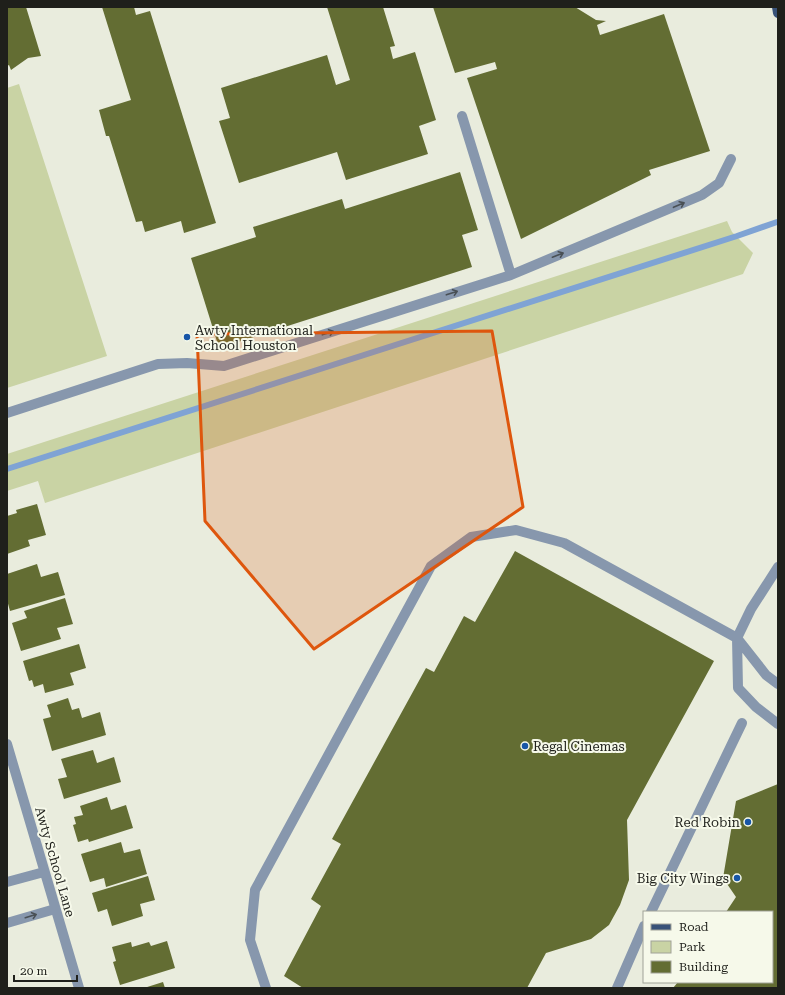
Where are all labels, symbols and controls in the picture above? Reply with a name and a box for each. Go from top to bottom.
one-way arrow [672,201,684,208]
one-way arrow [552,250,564,258]
one-way arrow [445,289,458,296]
place label: Awty International School Houston [195,323,313,353]
one-way arrow [321,329,334,336]
marker: Awty International School Houston [182,332,192,342]
place label: Regal Cinemas [533,739,625,754]
marker: Regal Cinemas [520,741,530,751]
street label: Awty School Lane [32,805,78,919]
place label: Red Robin [675,815,741,830]
marker: Red Robin [743,817,753,827]
place label: Big City Wings [637,871,729,886]
marker: Big City Wings [732,873,742,883]
legend [643,911,773,983]
one-way arrow [24,912,37,919]
text: Road [679,920,709,934]
text: Park [679,940,706,954]
scale bar [14,957,77,983]
text: Building [679,960,728,974]
text: 20 m [20,964,47,978]

